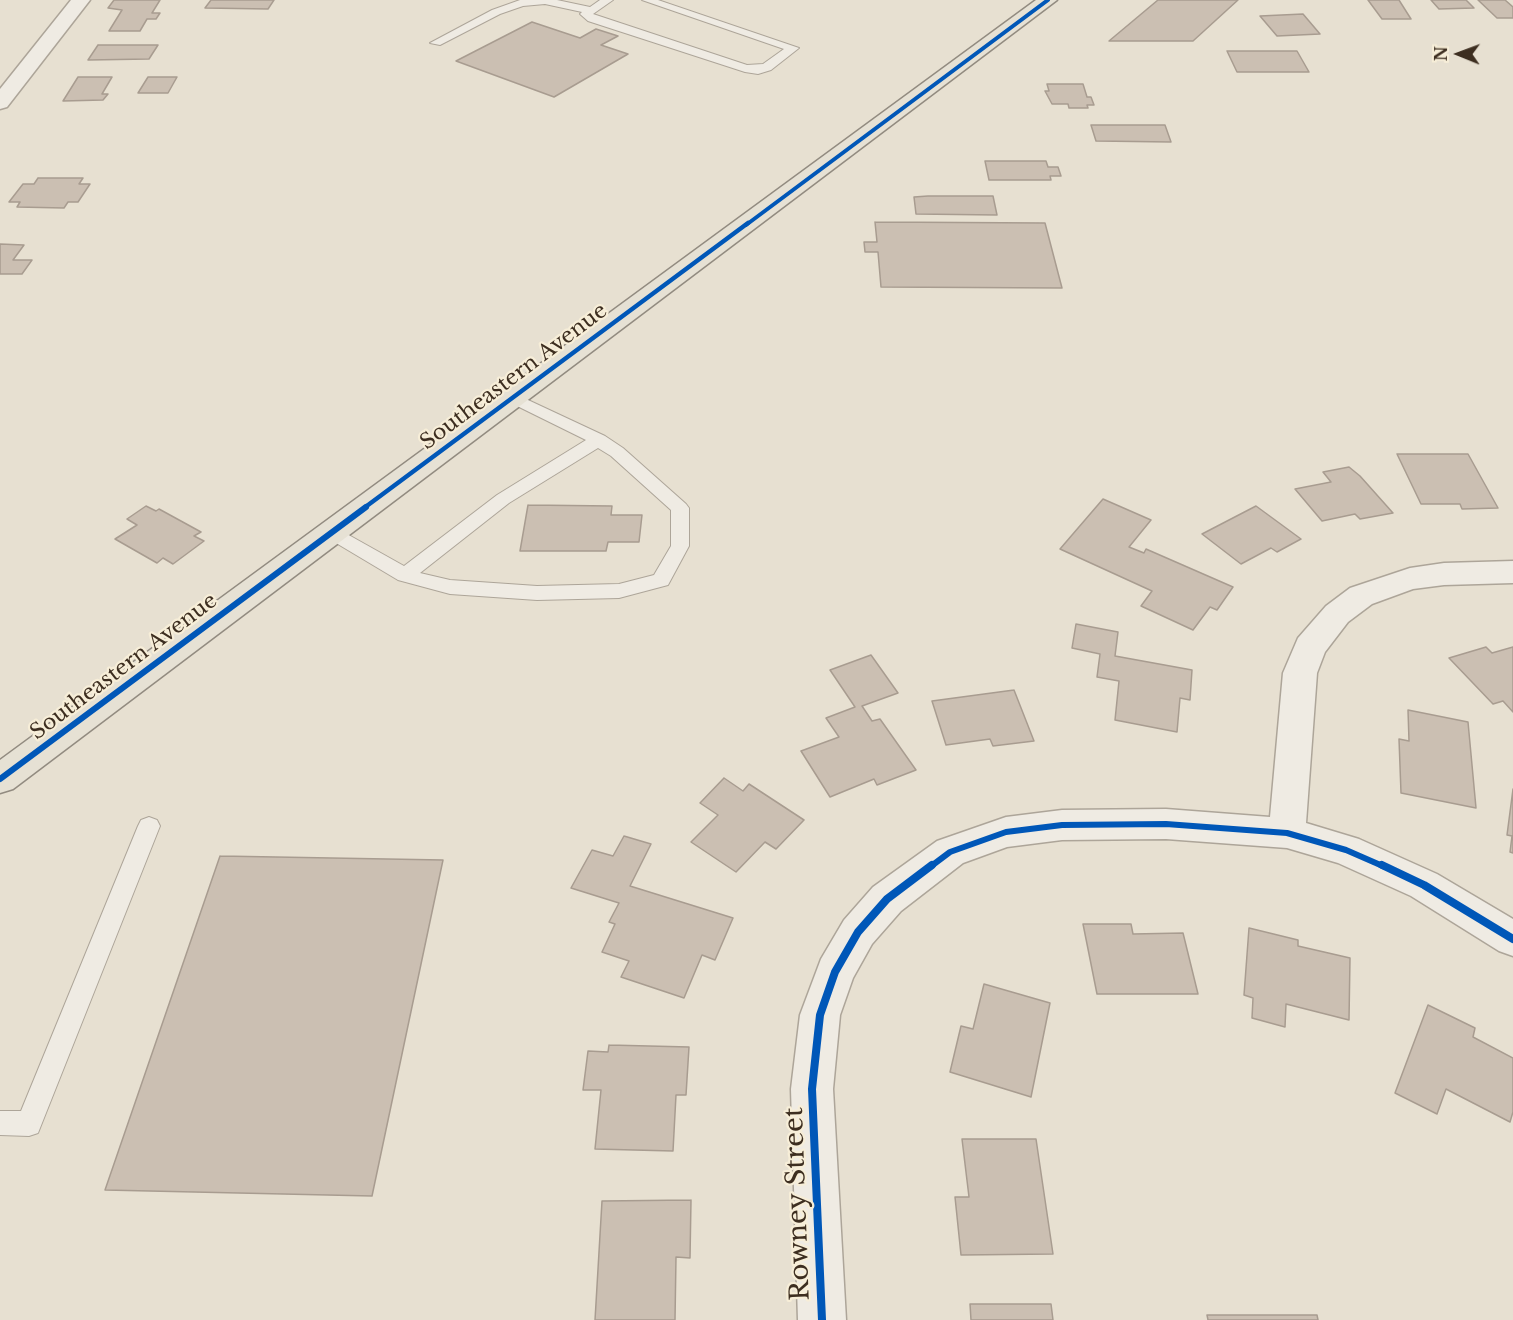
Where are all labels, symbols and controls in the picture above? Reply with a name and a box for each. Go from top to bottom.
north arrow [1429,24,1489,84]
text: N [1431,46,1451,61]
street label: Southeastern Avenue [416,299,612,455]
street label: Southeastern Avenue [26,589,222,745]
street label: Rowney Street [779,1107,817,1301]

